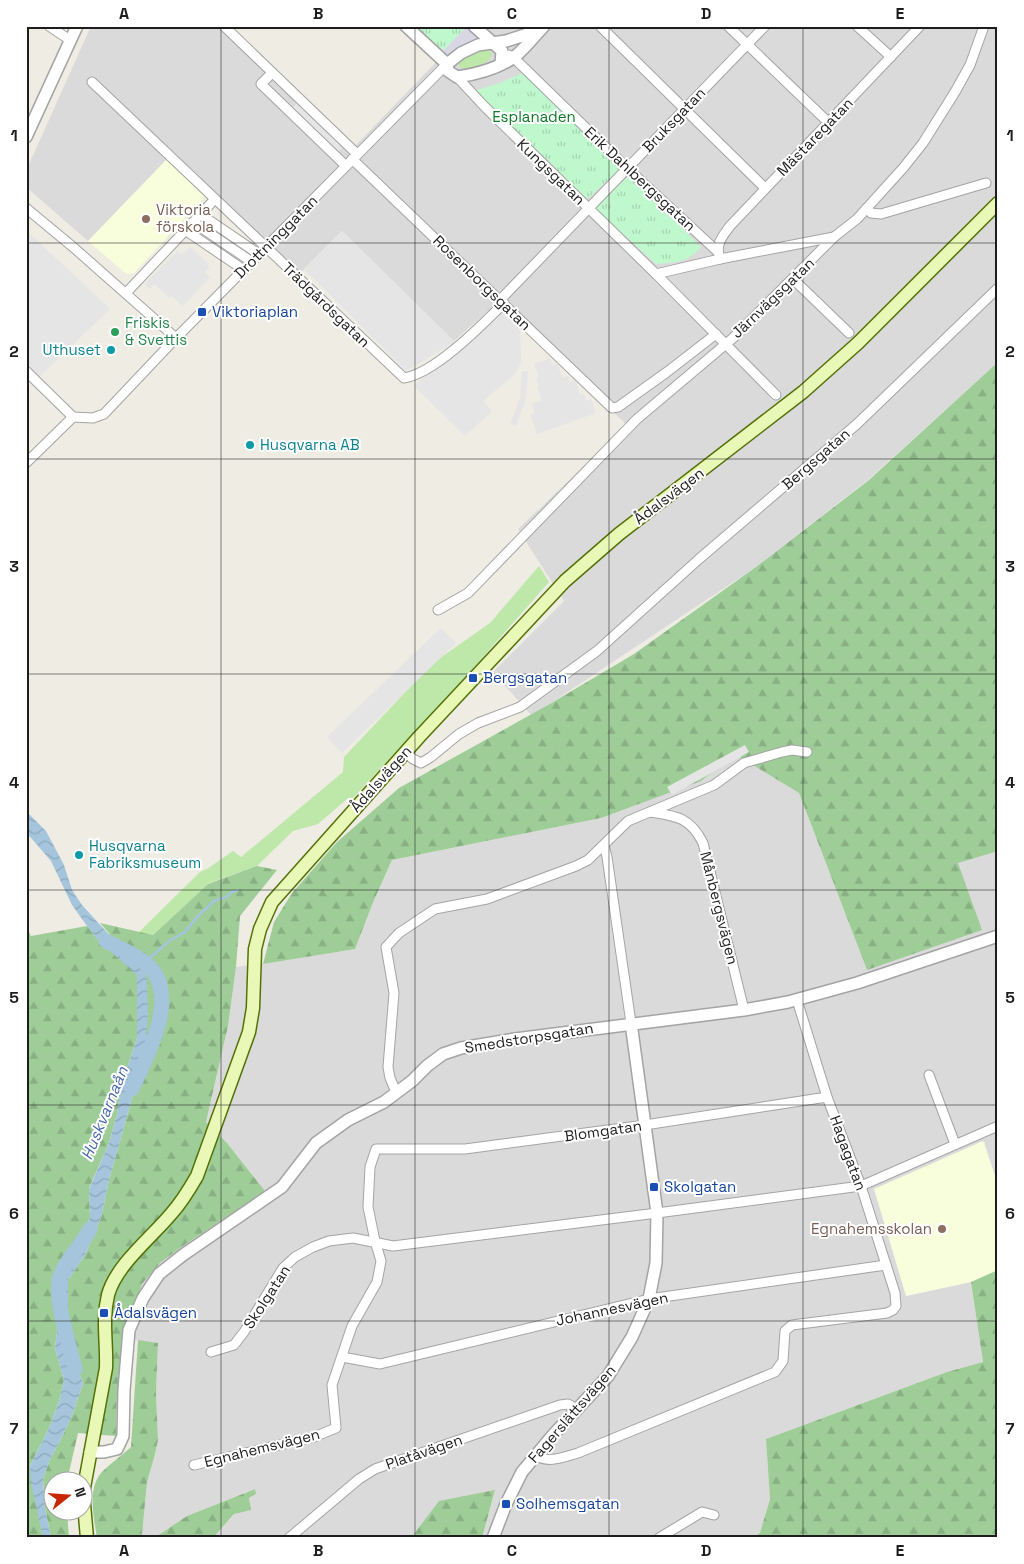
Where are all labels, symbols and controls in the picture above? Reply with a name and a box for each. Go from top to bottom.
text: A [119,3,129,24]
text: B [313,3,323,24]
text: C [507,3,517,24]
text: D [701,3,711,24]
text: E [896,3,905,24]
street label: Bruksgatan [638,83,709,156]
street label: Mästaregatan [773,94,857,180]
park label: Esplanaden [492,107,576,126]
street label: Erik Dahlbergsgatan [581,122,700,235]
text: 1 [10,125,18,146]
text: 1 [1006,125,1014,146]
street label: Kungsgatan [513,134,589,209]
street label: Drottninggatan [230,191,321,282]
place label: Viktoria förskola [156,200,215,236]
marker: Viktoria förskola [140,213,152,225]
street label: Rosenborgsgatan [429,231,535,334]
street label: Järnvägsgatan [727,253,818,342]
street label: Trädgårdsgatan [278,258,374,351]
place label: Viktoriaplan [212,302,298,321]
marker: Viktoriaplan [196,306,208,318]
place label: Friskis & Svettis [125,313,187,349]
marker: Friskis & Svettis [109,326,121,338]
place label: Uthuset [42,340,101,359]
text: 2 [9,341,19,362]
text: 2 [1005,341,1015,362]
marker: Uthuset [105,344,117,356]
street label: Bergsgatan [778,424,854,493]
place label: Husqvarna AB [260,435,360,454]
marker: Husqvarna AB [244,439,256,451]
street label: Ådalsvägen [630,463,708,528]
text: 3 [9,556,19,577]
text: 3 [1005,556,1015,577]
place label: Bergsgatan [483,668,567,687]
marker: Bergsgatan [467,672,479,684]
street label: Ådalsvägen [346,741,415,816]
text: 4 [9,772,19,793]
text: 4 [1005,772,1015,793]
place label: Husqvarna Fabriksmuseum [89,836,201,872]
marker: Husqvarna Fabriksmuseum [73,849,85,861]
street label: Månbergsvägen [696,849,743,966]
text: 5 [9,987,19,1008]
text: 5 [1005,987,1015,1008]
street label: Smedstorpsgatan [463,1018,595,1057]
water label: Huskvarnaån [76,1062,133,1163]
street label: Hagagatan [826,1113,871,1193]
street label: Blomgatan [563,1116,643,1145]
place label: Skolgatan [664,1177,736,1196]
marker: Skolgatan [648,1181,660,1193]
text: 6 [9,1203,19,1224]
text: 6 [1005,1203,1015,1224]
place label: Egnahemsskolan [811,1219,932,1238]
marker: Egnahemsskolan [936,1223,948,1235]
street label: Skolgatan [239,1261,294,1332]
street label: Johannesvägen [554,1287,670,1330]
place label: Ådalsvägen [114,1303,197,1322]
marker: Ådalsvägen [98,1307,110,1319]
street label: Fagerslättsvägen [524,1361,619,1467]
text: 7 [10,1418,19,1439]
text: 7 [1006,1418,1015,1439]
street label: Egnahemsvägen [202,1424,322,1471]
street label: Platåvägen [383,1430,465,1474]
north arrow [42,1472,92,1522]
text: N [70,1485,90,1499]
place label: Solhemsgatan [516,1494,619,1513]
marker: Solhemsgatan [500,1498,512,1510]
text: A [119,1540,129,1561]
text: B [313,1540,323,1561]
text: C [507,1540,517,1561]
text: D [701,1540,711,1561]
text: E [896,1540,905,1561]

